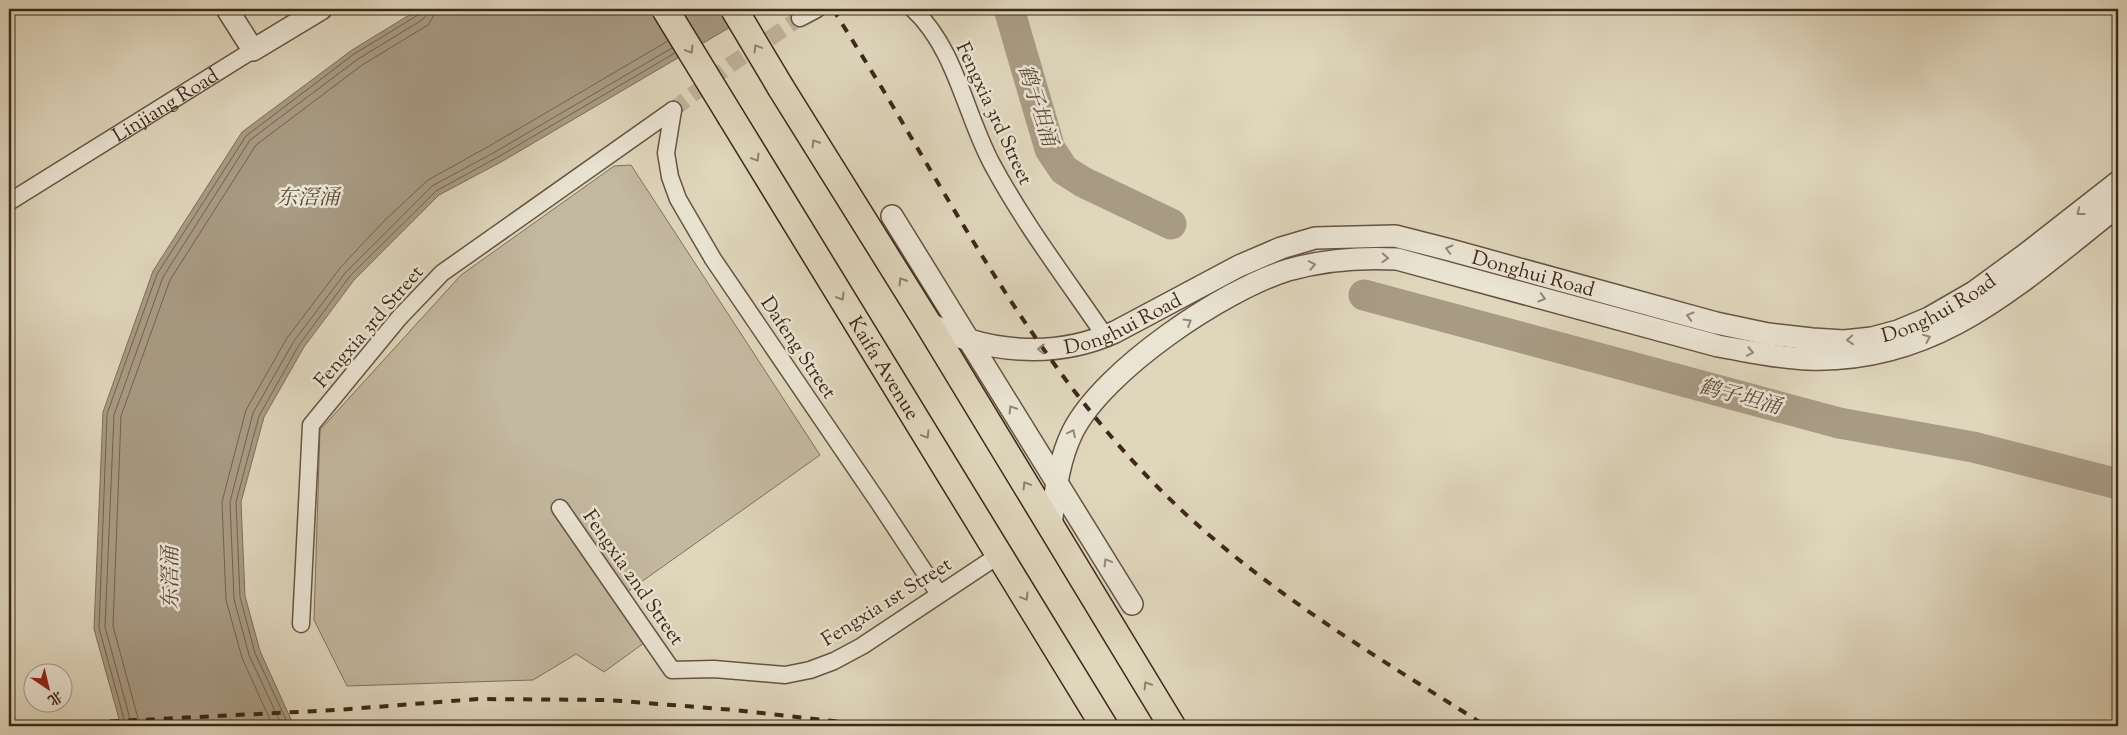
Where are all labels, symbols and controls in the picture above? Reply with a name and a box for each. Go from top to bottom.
street label: Fengxia 3rd Street [947,38,1039,190]
one-way arrow [684,45,694,54]
one-way arrow [754,45,764,54]
water label: 鹤子坦涌 [1009,61,1064,152]
street label: Linjiang Road [108,63,225,151]
one-way arrow [812,139,822,148]
one-way arrow [750,153,760,162]
water label: 东滘涌 [277,184,341,214]
one-way arrow [2077,207,2086,215]
one-way arrow [1444,244,1453,255]
street label: Donghui Road [1468,245,1597,306]
one-way arrow [1381,253,1389,264]
street label: Fengxia 3rd Street [308,260,432,395]
one-way arrow [1308,261,1317,271]
street label: Donghui Road [1878,268,2003,352]
one-way arrow [898,277,908,286]
street label: Donghui Road [1062,287,1187,364]
street label: Dafeng Street [752,291,842,406]
one-way arrow [835,291,845,300]
one-way arrow [1538,292,1547,303]
one-way arrow [1685,311,1694,322]
street label: Kaifa Avenue [840,312,925,426]
one-way arrow [1182,318,1191,328]
one-way arrow [1845,334,1853,345]
one-way arrow [1922,334,1931,345]
one-way arrow [1037,344,1045,355]
one-way arrow [1746,346,1755,357]
water label: 鹤子坦涌 [1695,373,1786,424]
one-way arrow [1008,405,1018,414]
one-way arrow [920,430,930,439]
one-way arrow [1066,430,1076,439]
one-way arrow [1022,481,1032,490]
street label: Fengxia 2nd Street [574,505,690,652]
water label: 东滘涌 [157,545,187,610]
street label: Fengxia 1st Street [816,551,958,655]
one-way arrow [1103,559,1113,568]
one-way arrow [1018,591,1028,600]
north arrow [22,662,72,712]
one-way arrow [1143,681,1153,690]
text: 北 [43,685,66,709]

